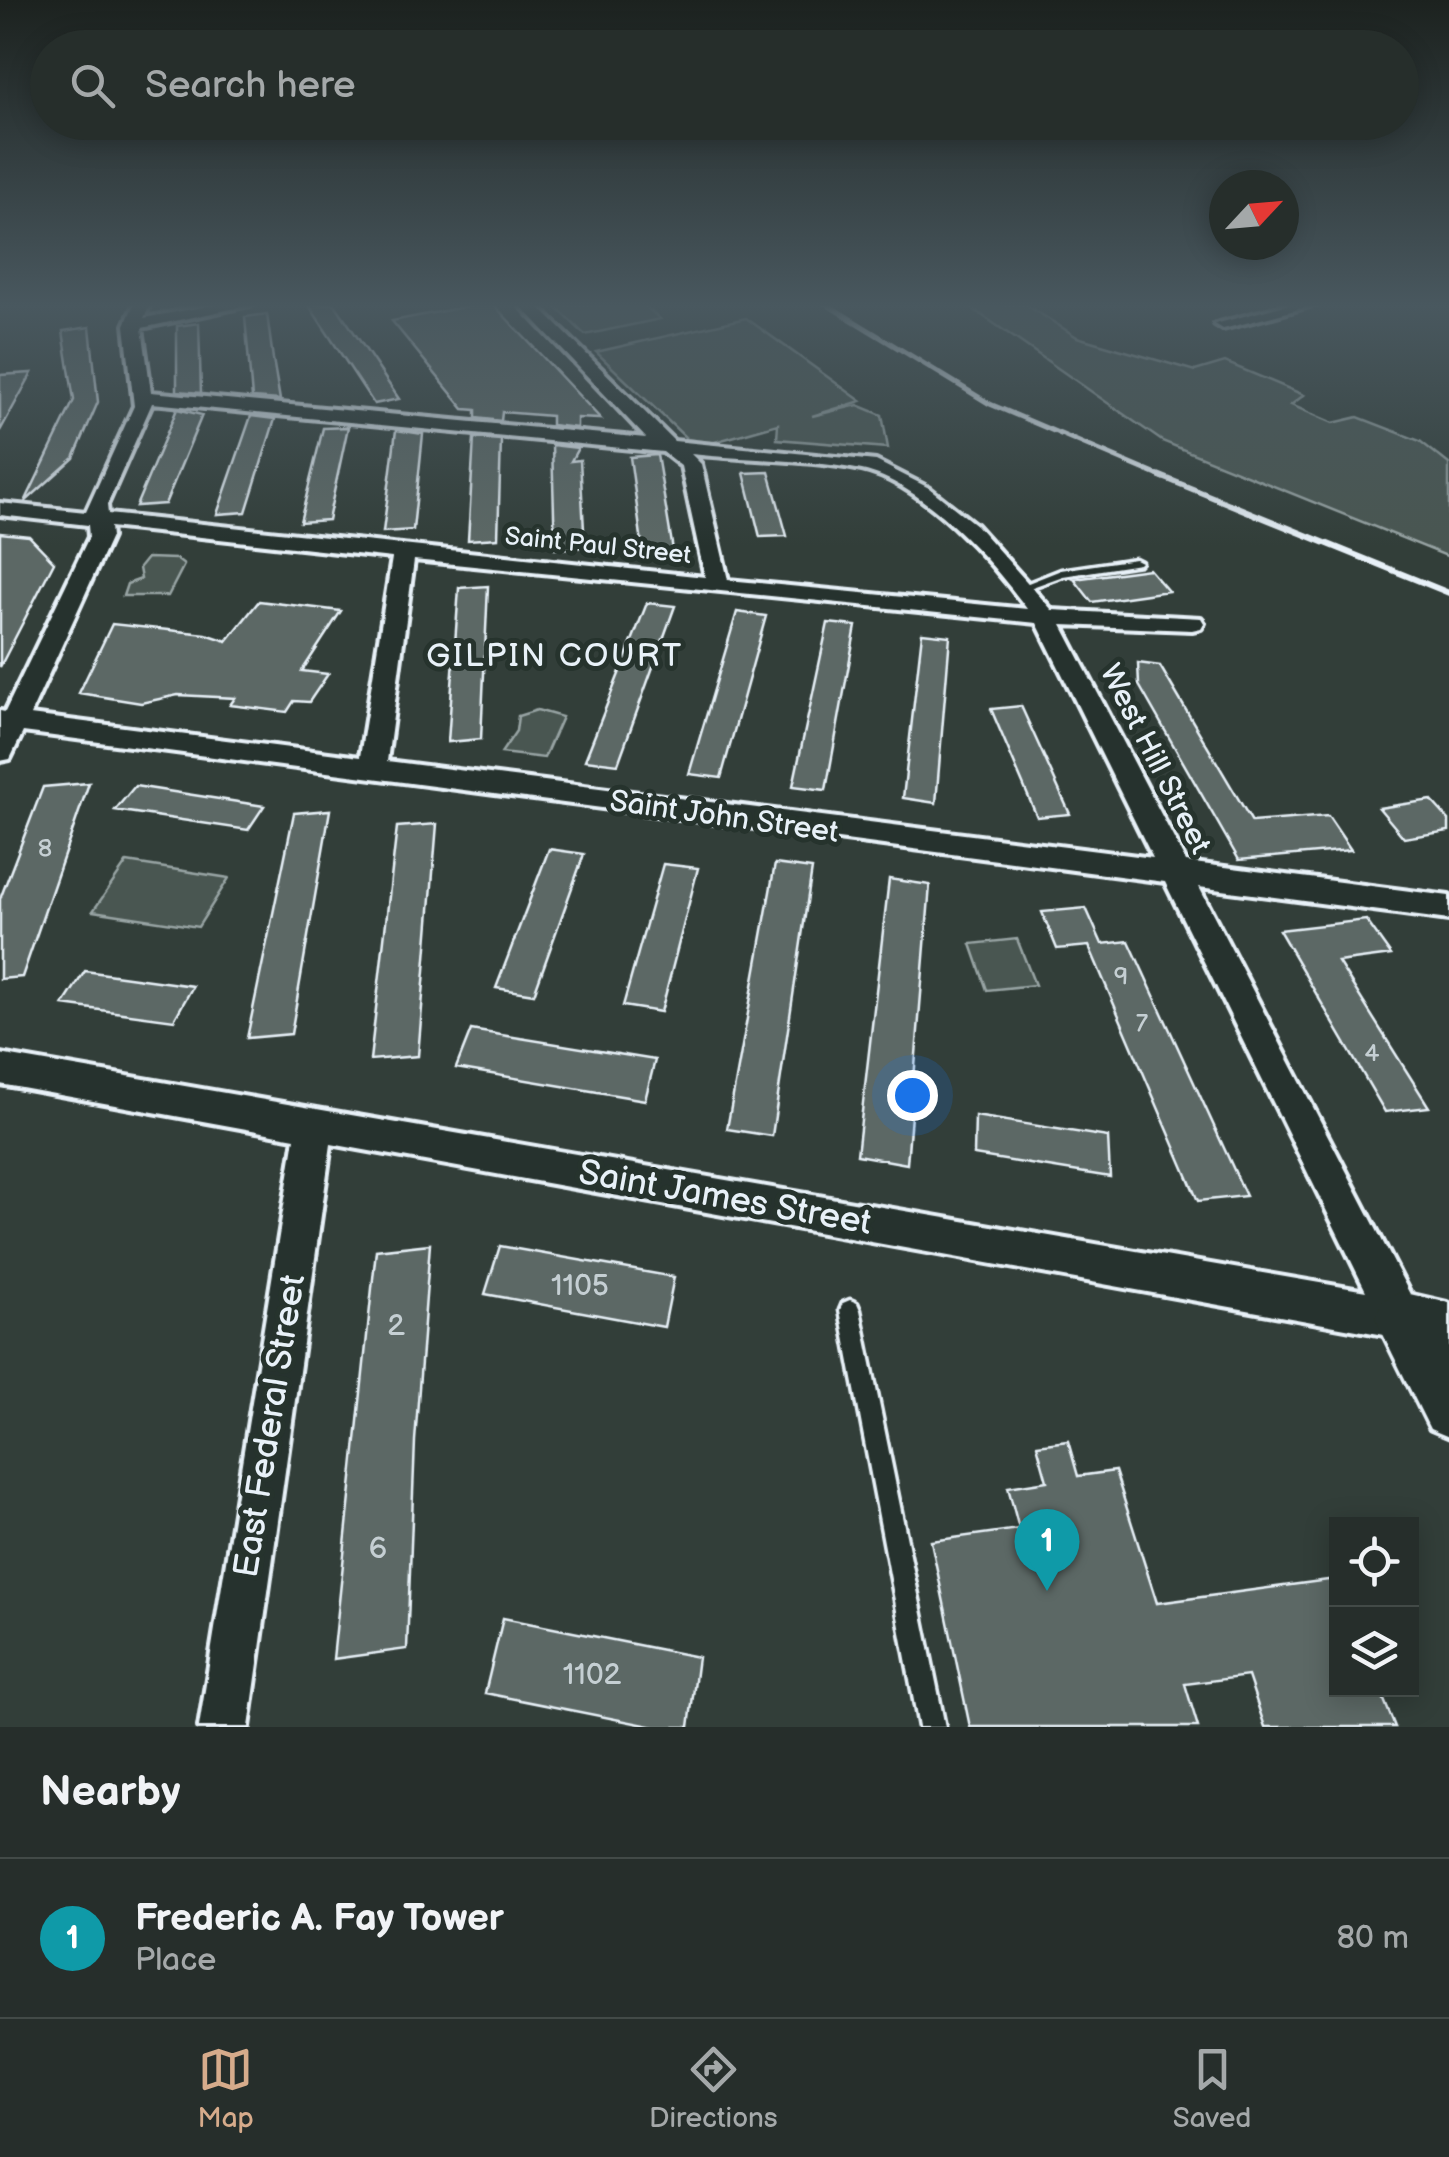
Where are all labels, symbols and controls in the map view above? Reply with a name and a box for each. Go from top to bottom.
search box [30,30,1419,140]
icon: search [65,58,120,113]
text: Search here [145,63,356,108]
north arrow [1209,170,1299,260]
street label: Saint Paul Street [503,521,693,571]
district label: GILPIN COURT [426,637,684,676]
street label: West Hill Street [1092,658,1218,860]
street label: Saint John Street [607,783,841,851]
house number: 8 [38,833,52,864]
house number: 9 [1114,961,1128,992]
house number: 7 [1136,1008,1149,1039]
house number: 4 [1364,1038,1380,1069]
your location [887,1070,938,1121]
street label: Saint James Street [575,1151,875,1245]
house number: 1105 [551,1268,609,1304]
street label: East Federal Street [225,1271,315,1581]
house number: 2 [387,1308,405,1344]
pin: 1 [1014,1508,1080,1591]
map controls [1329,1517,1419,1697]
button: locate [1329,1517,1419,1607]
house number: 6 [369,1531,387,1567]
button: layers [1329,1607,1419,1697]
house number: 1102 [563,1657,622,1693]
text: Nearby [40,1767,180,1818]
text: Frederic A. Fay Tower [135,1896,504,1941]
text: 1 [66,1919,79,1958]
text: 80 m [1336,1919,1409,1958]
text: Place [135,1941,216,1980]
tab: Map [198,2042,254,2135]
tab: Directions [649,2042,778,2135]
tab: Saved [1173,2042,1251,2135]

